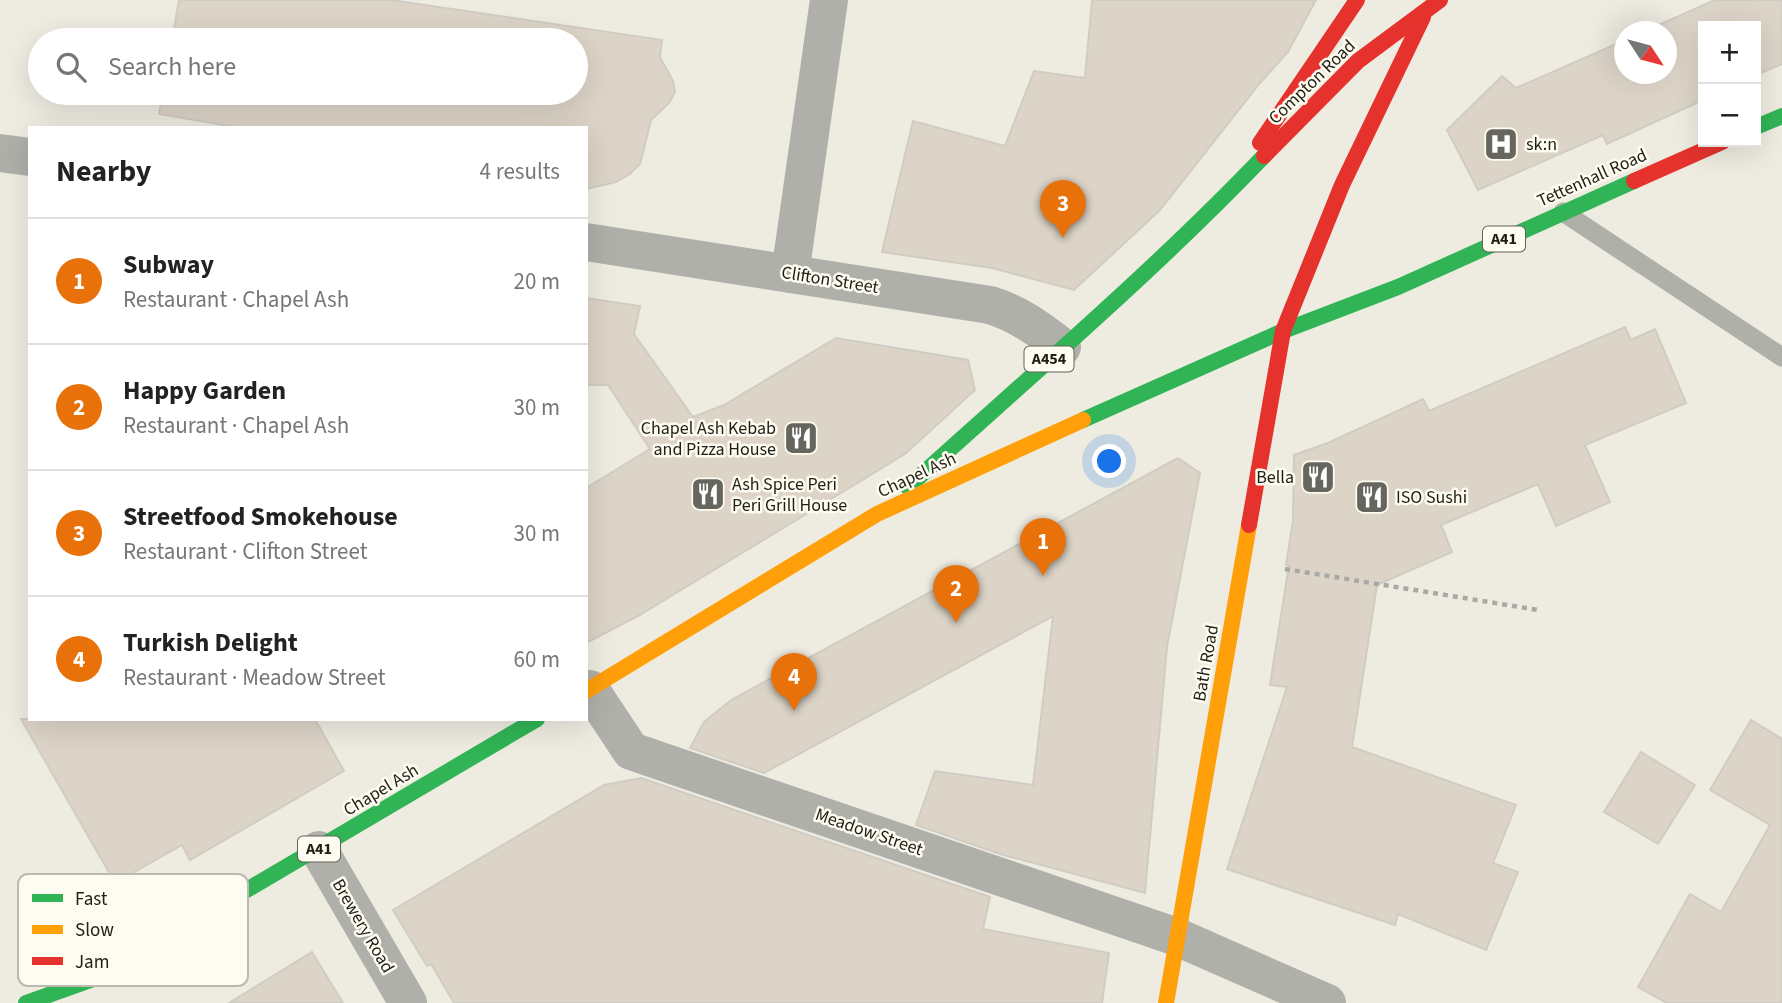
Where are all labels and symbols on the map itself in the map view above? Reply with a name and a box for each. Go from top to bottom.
north arrow [1614,21,1677,84]
street label: Compton Road [1263,34,1361,130]
hospital icon: sk:n [1482,125,1520,163]
place label: sk:n [1526,132,1557,157]
street label: Tettenhall Road [1533,143,1651,213]
pin: 3 [1040,180,1086,238]
road number: A41 [1483,227,1525,252]
street label: Clifton Street [780,260,880,300]
road number: A454 [1024,346,1074,372]
place label: Chapel Ash Kebab and Pizza House [641,416,776,462]
restaurant icon: Chapel Ash Kebab and Pizza House [782,419,820,457]
your location [1092,444,1126,478]
street label: Chapel Ash [874,446,960,504]
restaurant icon: Bella [1299,458,1337,496]
place label: Bella [1256,465,1294,490]
place label: Ash Spice Peri Peri Grill House [732,472,847,518]
restaurant icon: Ash Spice Peri Peri Grill House [689,475,727,513]
restaurant icon: ISO Sushi [1353,478,1391,516]
place label: ISO Sushi [1396,485,1467,510]
pin: 1 [1020,518,1066,576]
pin: 2 [933,565,979,623]
street label: Bath Road [1187,623,1225,703]
pin: 4 [771,653,817,711]
street label: Chapel Ash [339,758,423,822]
street label: Meadow Street [812,802,926,862]
road number: A41 [298,836,340,862]
legend [18,874,248,986]
street label: Brewery Road [326,874,400,978]
text: Fast [75,886,108,913]
text: Slow [75,917,114,944]
text: Jam [75,949,109,976]

